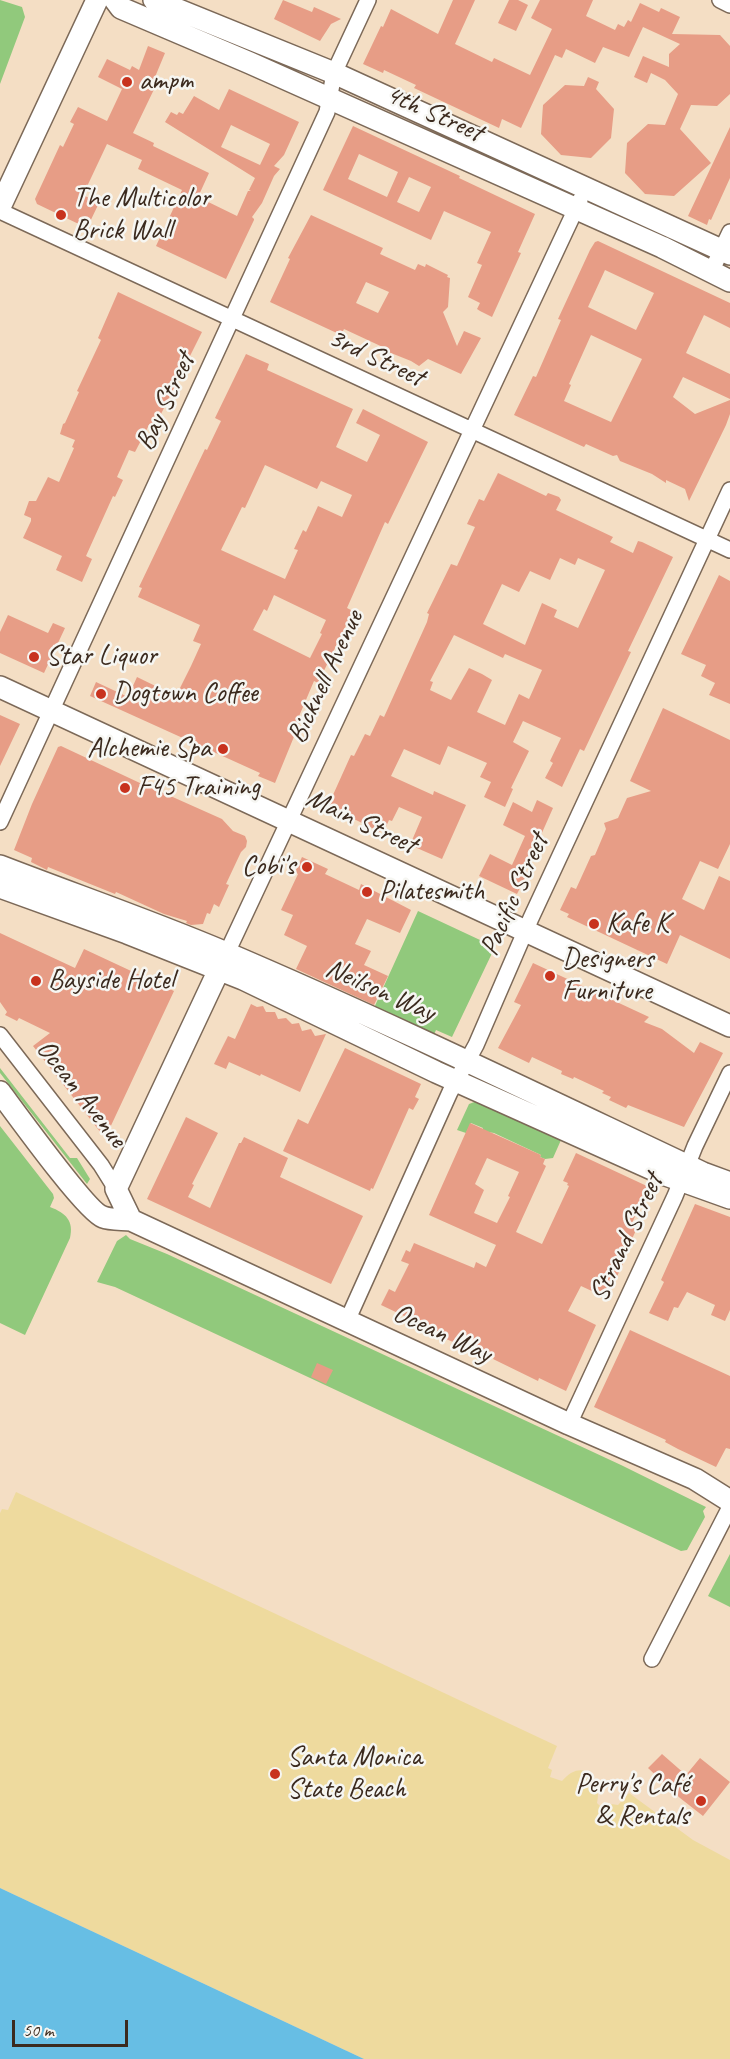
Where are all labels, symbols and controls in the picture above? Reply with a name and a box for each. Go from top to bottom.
place label: ampm [139,65,193,99]
marker: ampm [120,75,134,89]
street label: 4th Street [380,78,488,150]
place label: The Multicolor Brick Wall [73,182,210,248]
marker: The Multicolor Brick Wall [54,208,68,222]
street label: 3rd Street [323,321,429,395]
street label: Bay Street [129,348,203,456]
street label: Bicknell Avenue [281,605,371,749]
place label: Star Liquor [46,640,157,674]
marker: Star Liquor [27,650,41,664]
place label: Dogtown Coffee [113,677,258,711]
marker: Dogtown Coffee [94,687,108,701]
place label: Alchemie Spa [87,732,211,766]
marker: Alchemie Spa [216,742,230,756]
place label: F45 Training [137,771,260,805]
marker: F45 Training [118,781,132,795]
street label: Main Street [300,782,422,862]
street label: Pacific Street [473,829,557,961]
place label: Cobi's [242,850,295,884]
marker: Cobi's [300,860,314,874]
place label: Pilatesmith [379,875,484,909]
marker: Pilatesmith [360,885,374,899]
place label: Kafe K [606,907,669,941]
marker: Kafe K [587,917,601,931]
place label: Designers Furniture [562,943,654,1009]
street label: Neilson Way [320,952,440,1030]
place label: Bayside Hotel [48,964,174,998]
marker: Designers Furniture [543,969,557,983]
marker: Bayside Hotel [29,974,43,988]
street label: Ocean Avenue [28,1033,134,1155]
street label: Strand Street [583,1169,671,1307]
street label: Ocean Way [387,1297,497,1371]
place label: Santa Monica State Beach [287,1741,422,1807]
marker: Santa Monica State Beach [268,1767,282,1781]
place label: Perry's Café & Rentals [575,1768,689,1834]
marker: Perry's Café & Rentals [694,1794,708,1808]
scale bar [15,2008,130,2046]
text: 50 m [23,2019,54,2041]

